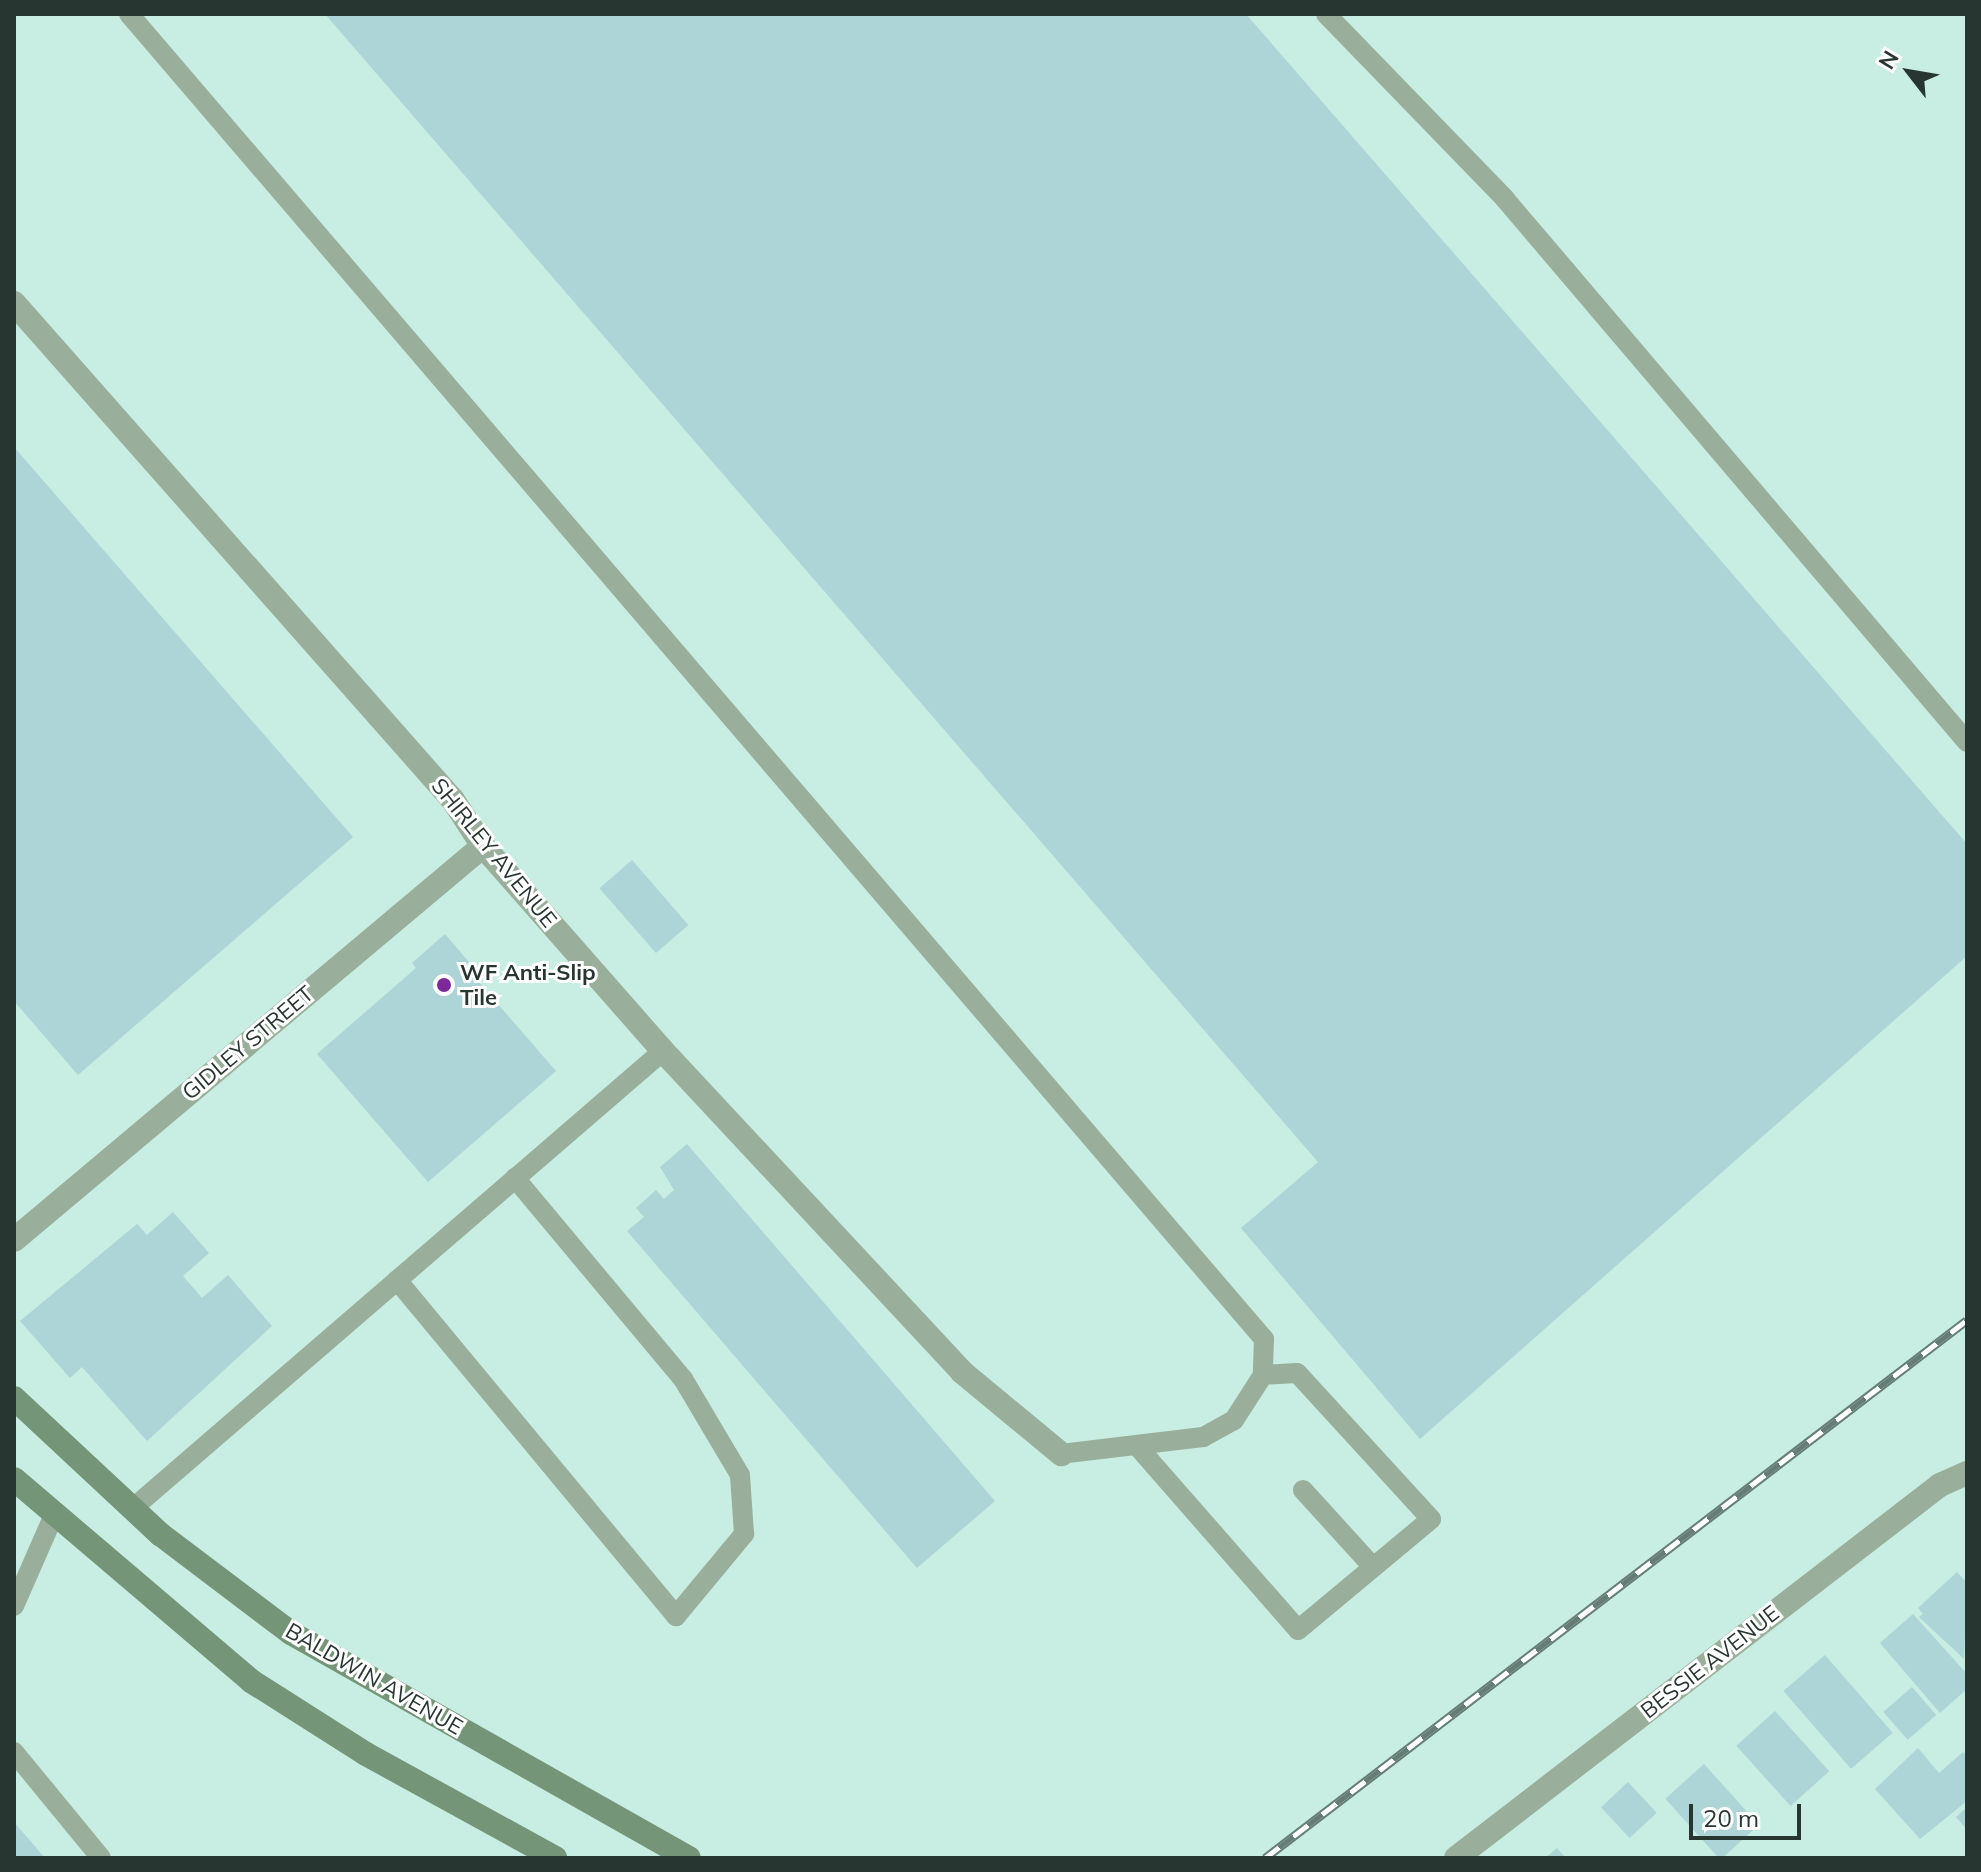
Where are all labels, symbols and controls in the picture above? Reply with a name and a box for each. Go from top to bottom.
north arrow [1869,32,1949,112]
text: N [1872,45,1905,74]
street label: SHIRLEY AVENUE [426,773,562,933]
place label: WF Anti-Slip Tile [460,959,596,1010]
marker: WF Anti-Slip Tile [435,976,453,994]
street label: GIDLEY STREET [177,981,319,1105]
street label: BESSIE AVENUE [1636,1600,1784,1724]
street label: BALDWIN AVENUE [281,1618,467,1740]
scale bar [1693,1788,1805,1838]
text: 20 m [1703,1803,1759,1833]

